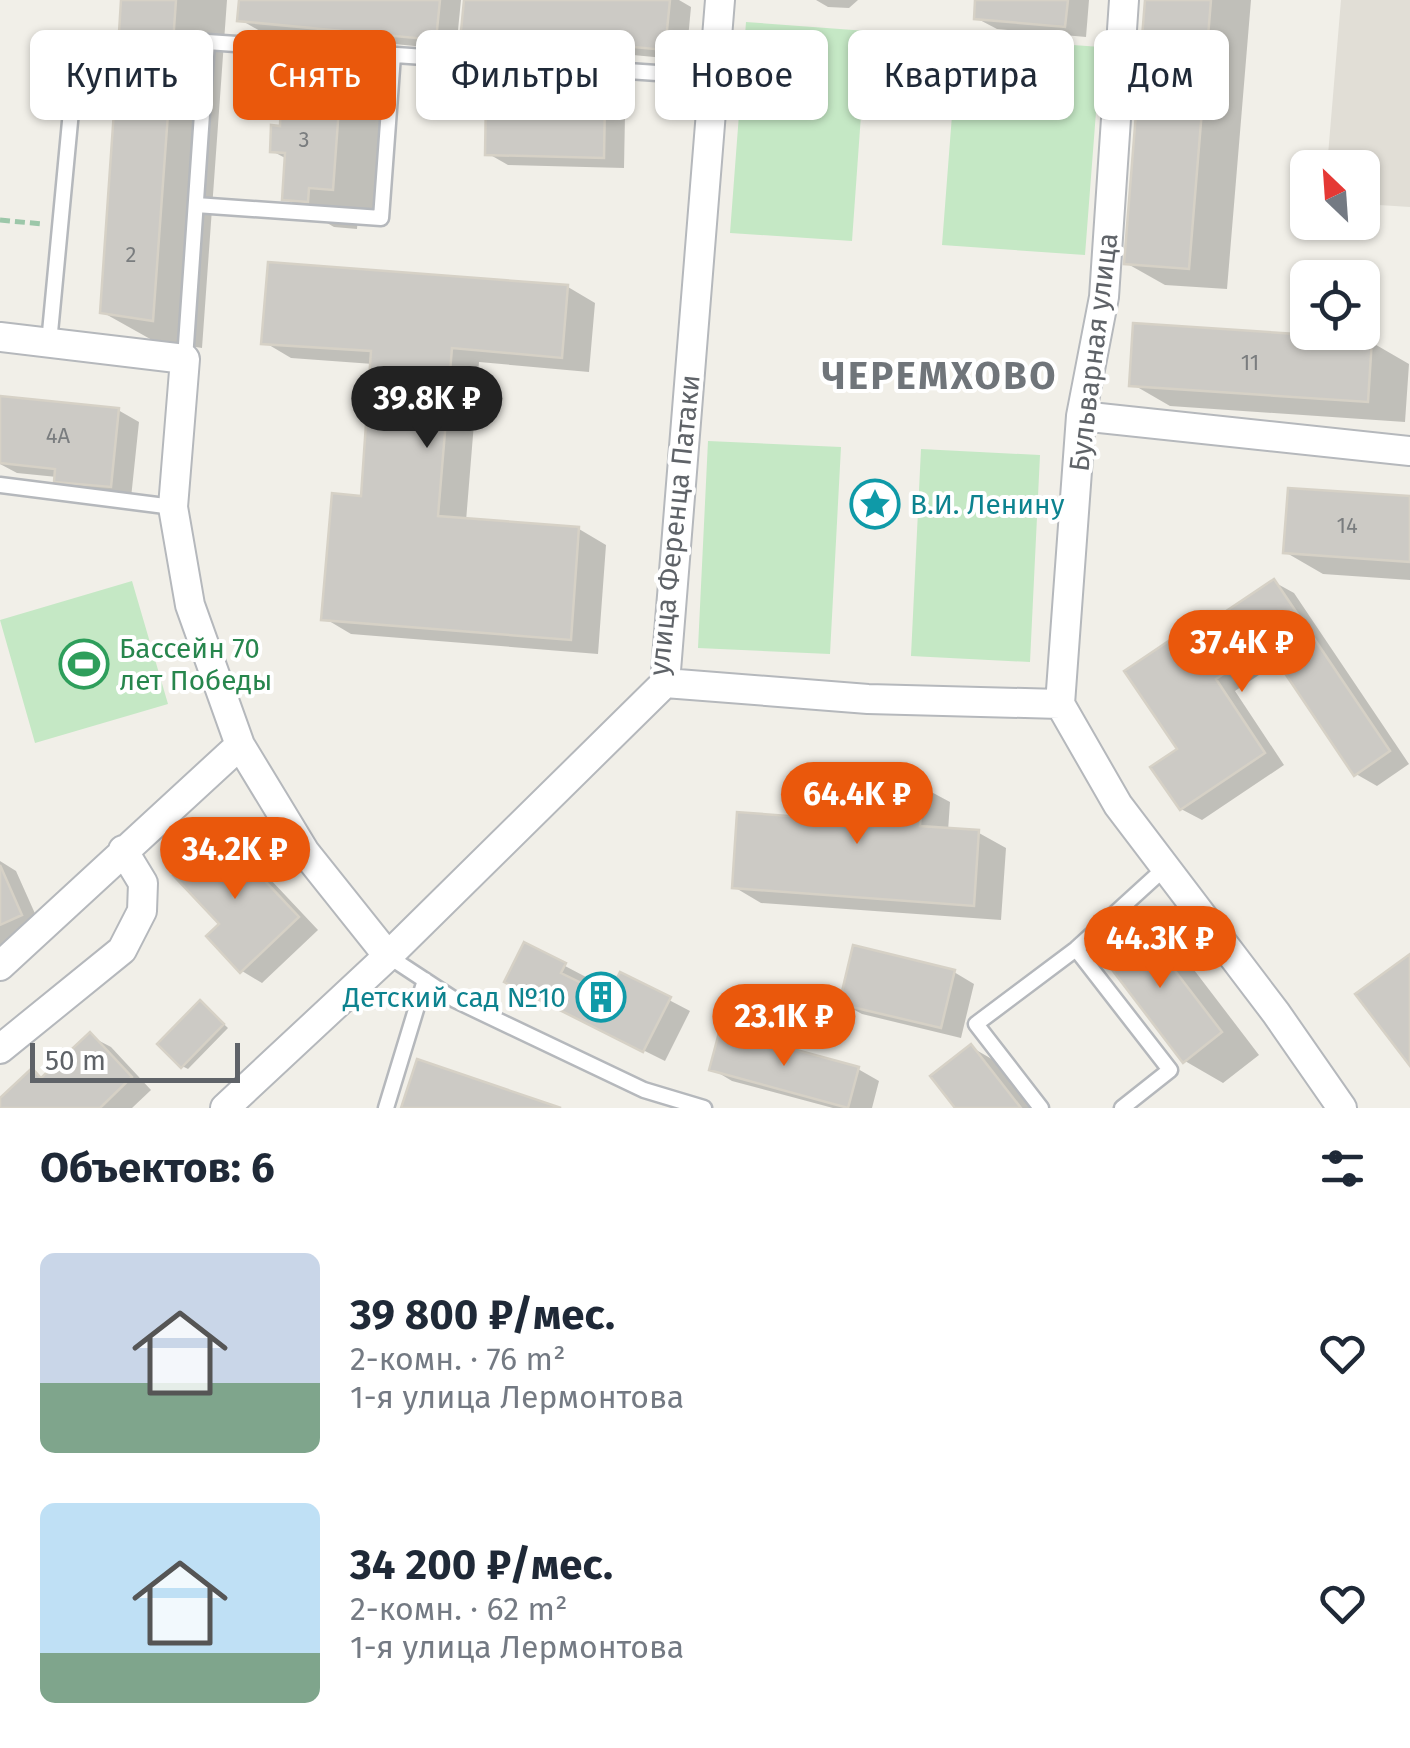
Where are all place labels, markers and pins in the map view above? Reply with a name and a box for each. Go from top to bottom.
pin: 39.8K ₽ [335,366,519,451]
place icon: В.И. Ленину [849,478,901,530]
place label: В.И. Ленину [910,488,1065,521]
pin: 37.4K ₽ [1150,610,1334,695]
place label: Бассейн 70 лет Победы [119,632,272,697]
sports icon: Бассейн 70 лет Победы [58,638,110,690]
pin: 64.4K ₽ [765,762,949,847]
pin: 34.2K ₽ [143,817,327,902]
pin: 44.3K ₽ [1068,906,1252,991]
building icon: Детский сад №10 [575,971,627,1023]
place label: Детский сад №10 [342,981,566,1014]
pin: 23.1K ₽ [692,984,876,1069]

